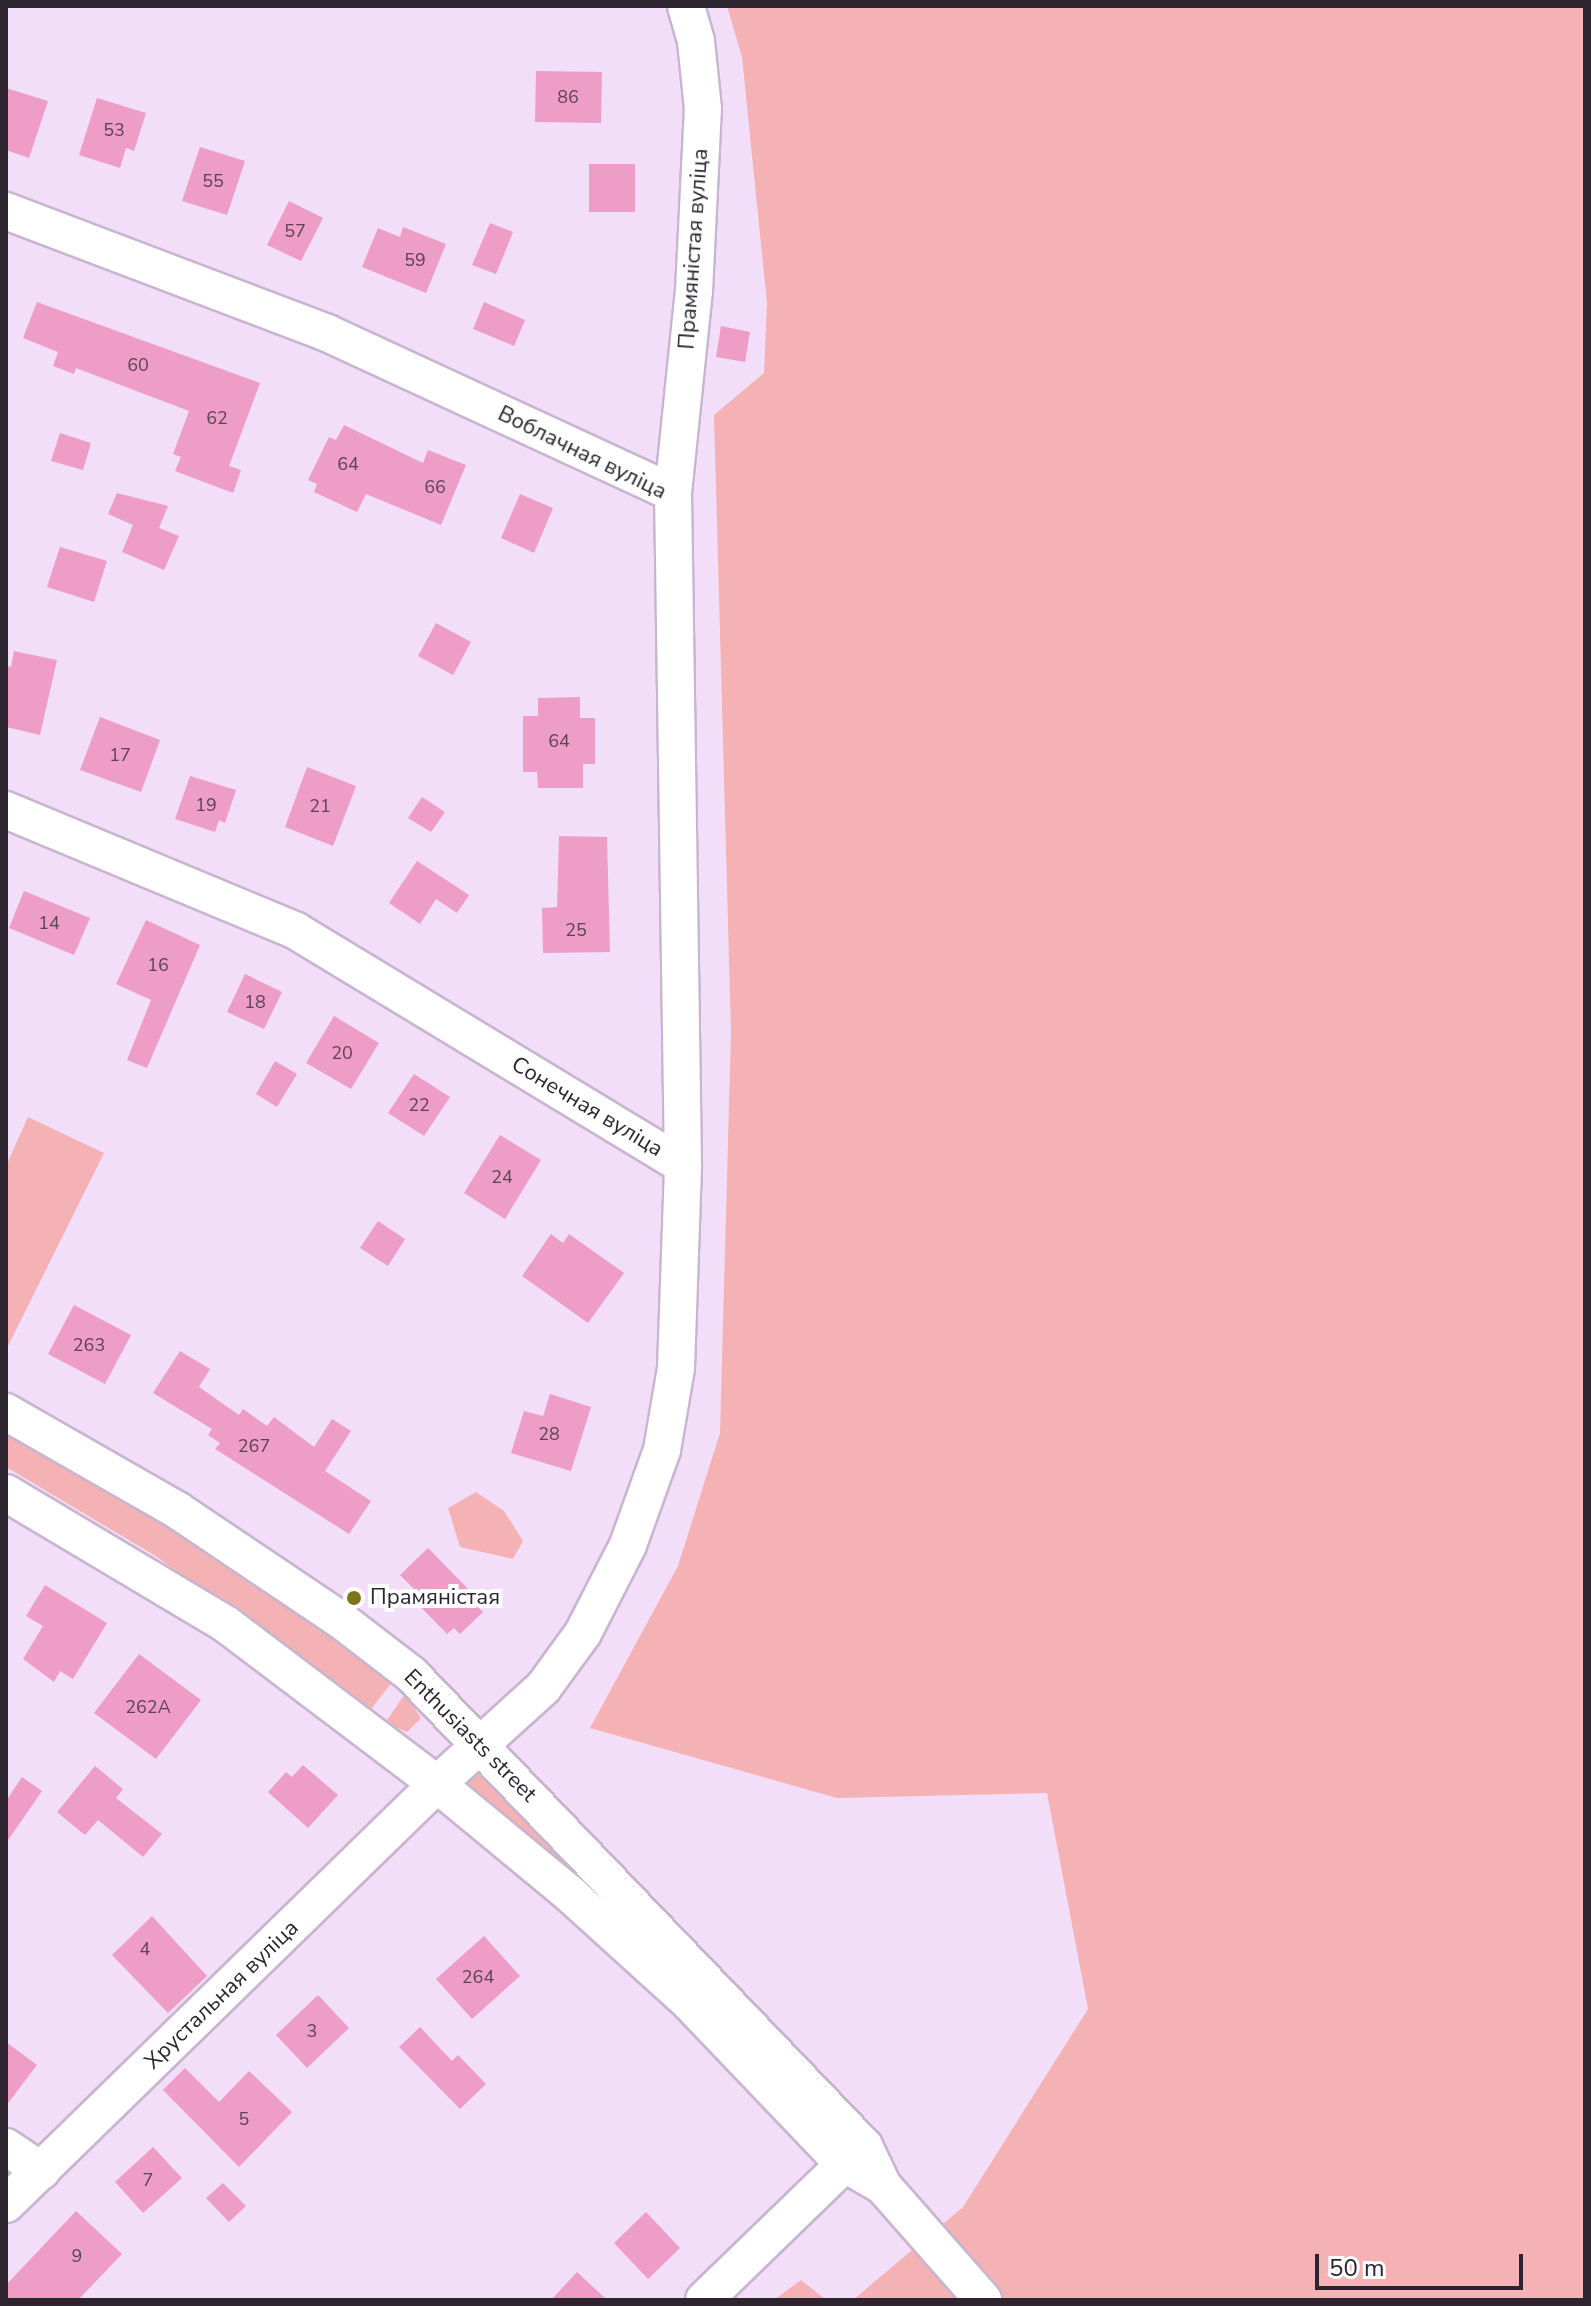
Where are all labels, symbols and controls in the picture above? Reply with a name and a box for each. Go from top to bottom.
house number: 86 [557,86,579,108]
house number: 53 [103,119,125,141]
street label: Прамяністая вуліца [674,148,714,350]
house number: 55 [202,170,224,192]
house number: 57 [284,220,306,242]
house number: 59 [404,249,426,271]
house number: 60 [127,354,149,376]
street label: Воблачная вуліца [493,401,671,505]
house number: 62 [206,407,228,429]
house number: 64 [337,453,359,475]
house number: 66 [424,476,446,498]
house number: 64 [548,730,570,752]
house number: 17 [109,744,131,766]
house number: 19 [195,794,217,816]
house number: 21 [309,795,331,817]
house number: 14 [38,912,60,934]
house number: 25 [565,919,587,941]
house number: 16 [147,954,169,976]
house number: 18 [244,991,266,1013]
house number: 20 [331,1042,353,1064]
street label: Сонечная вуліца [506,1051,668,1163]
house number: 22 [408,1094,430,1116]
house number: 24 [491,1166,513,1188]
house number: 263 [73,1334,105,1356]
house number: 28 [538,1423,560,1445]
house number: 267 [238,1435,270,1457]
place label: Прамяністая [370,1585,500,1611]
marker: Прамяністая [345,1589,363,1607]
street label: Enthusiasts street [398,1664,542,1808]
house number: 262А [125,1696,171,1718]
street label: Хрустальная вуліца [140,1915,304,2075]
house number: 4 [140,1938,150,1960]
house number: 264 [462,1966,494,1988]
house number: 3 [307,2020,317,2042]
house number: 5 [239,2108,249,2130]
house number: 7 [143,2169,153,2191]
scale bar [1319,2238,1527,2288]
house number: 9 [72,2245,82,2267]
text: 50 m [1329,2252,1385,2284]

